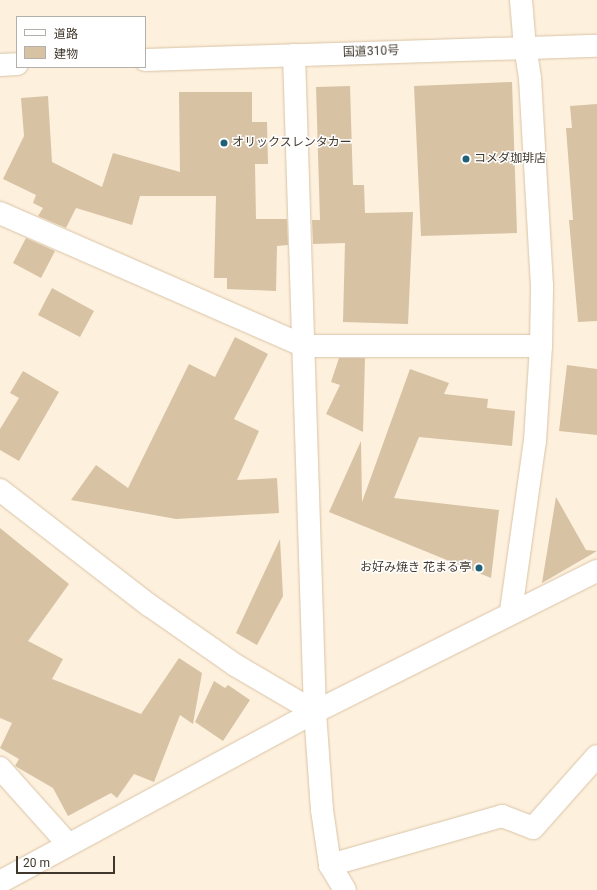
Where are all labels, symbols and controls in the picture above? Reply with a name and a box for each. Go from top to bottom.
legend [16,16,146,68]
text: 道路 [54,27,78,41]
street label: 国道310号 [343,44,399,60]
text: 建物 [54,47,78,61]
place label: オリックスレンタカー [232,136,352,150]
marker: オリックスレンタカー [219,138,229,148]
place label: コメダ珈琲店 [474,152,546,166]
marker: コメダ珈琲店 [461,154,471,164]
place label: お好み焼き 花まる亭 [360,561,471,575]
marker: お好み焼き 花まる亭 [474,563,484,573]
scale bar [18,848,117,874]
text: 20 m [23,856,50,870]

